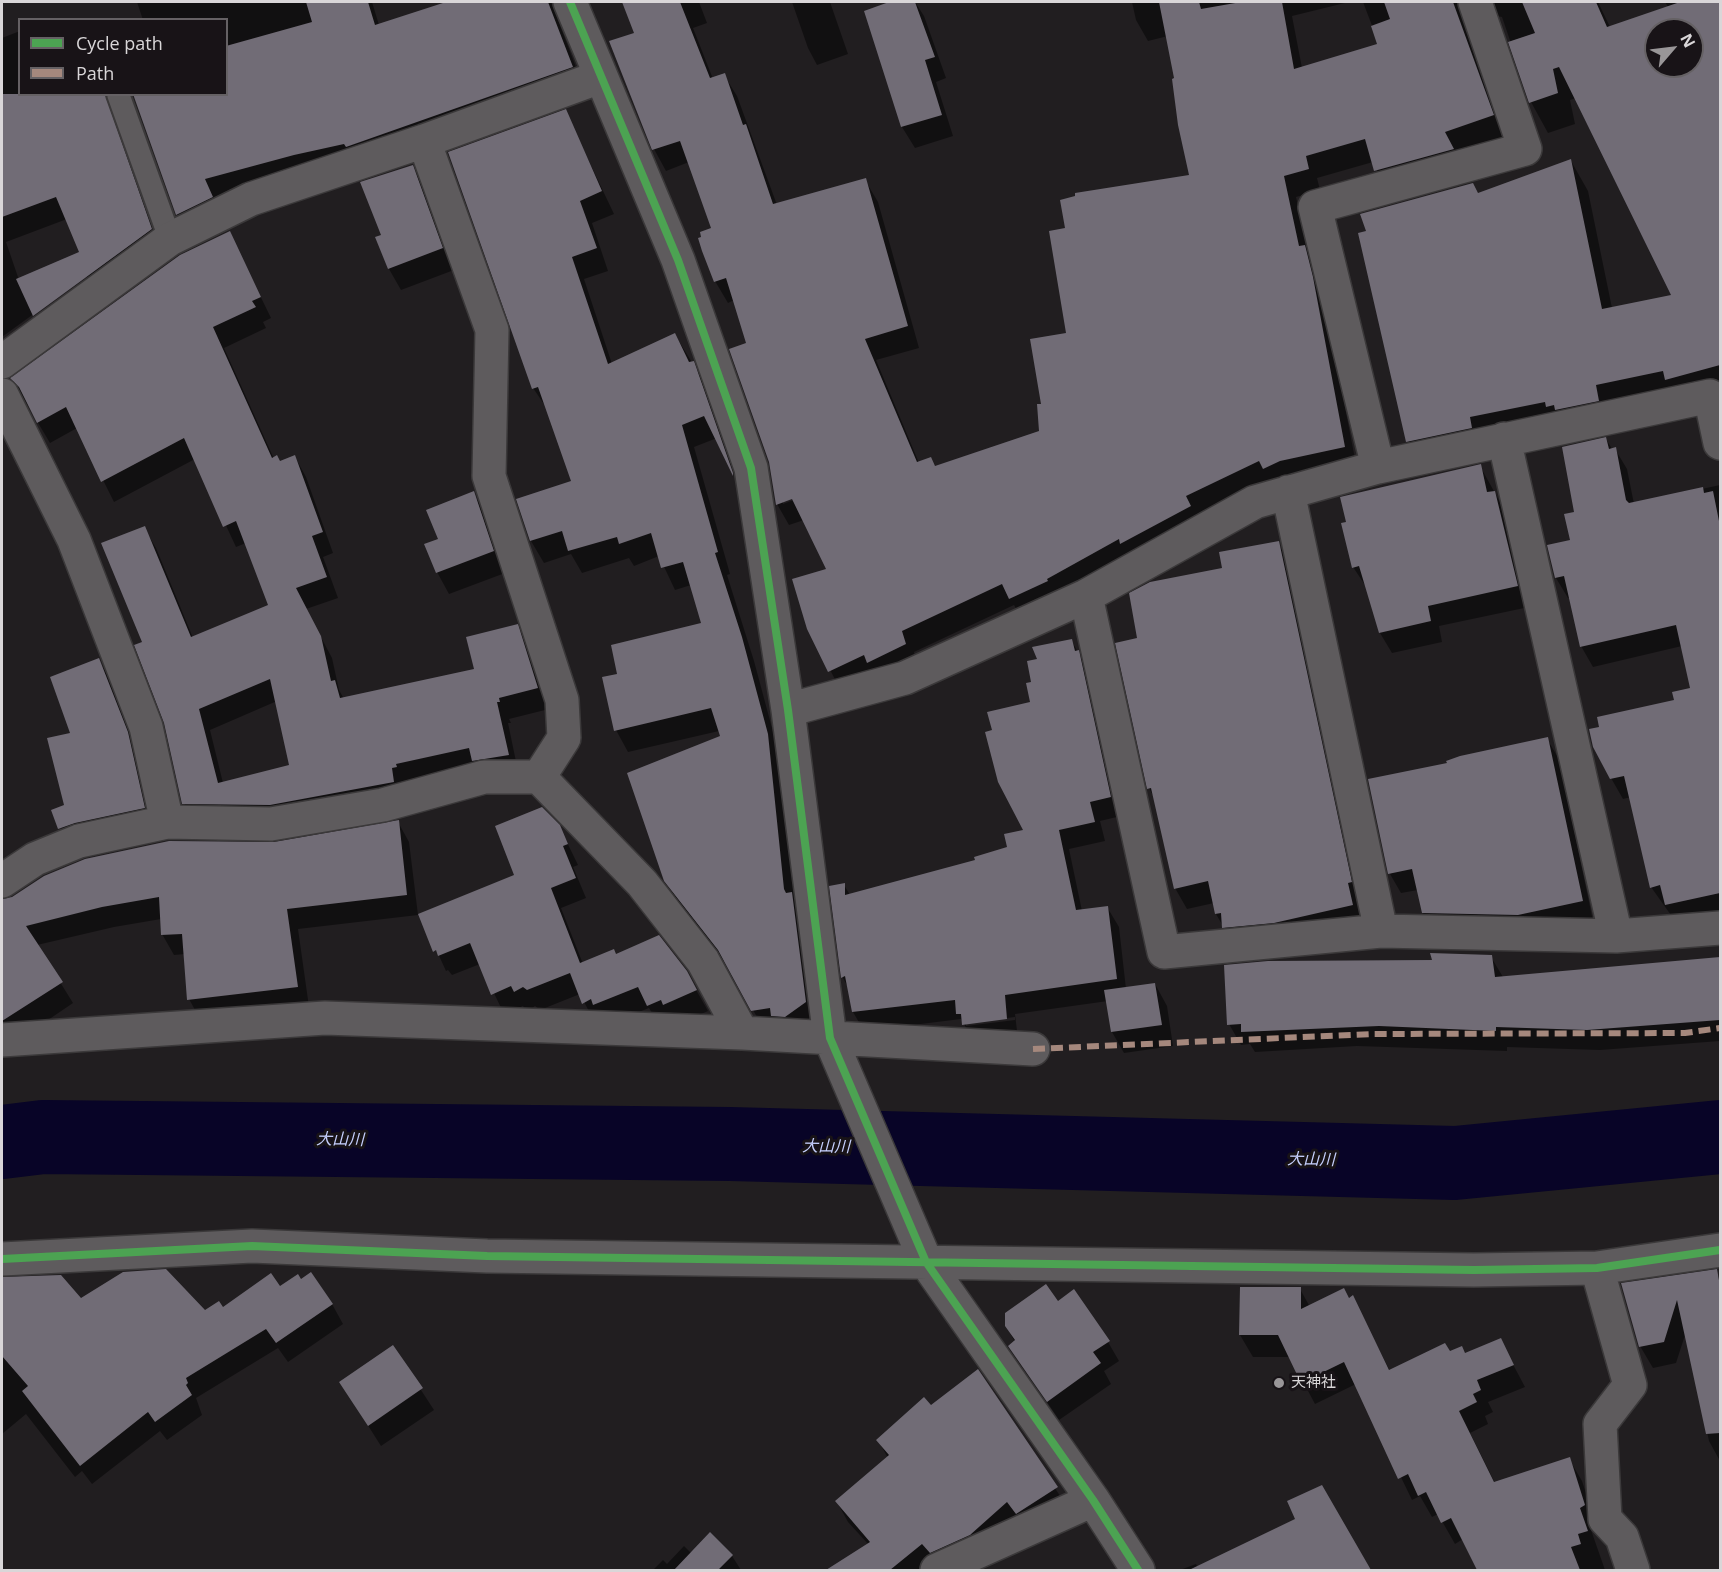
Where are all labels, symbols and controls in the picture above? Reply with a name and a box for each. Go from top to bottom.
legend [18,18,228,96]
north arrow [1644,18,1704,78]
text: N [1675,30,1701,51]
text: Cycle path [76,31,163,55]
text: Path [76,61,114,85]
water label: 大山川 [316,1130,364,1150]
water label: 大山川 [802,1137,850,1157]
water label: 大山川 [1287,1150,1335,1170]
place label: 天神社 [1291,1374,1336,1392]
marker: 天神社 [1272,1376,1286,1390]

